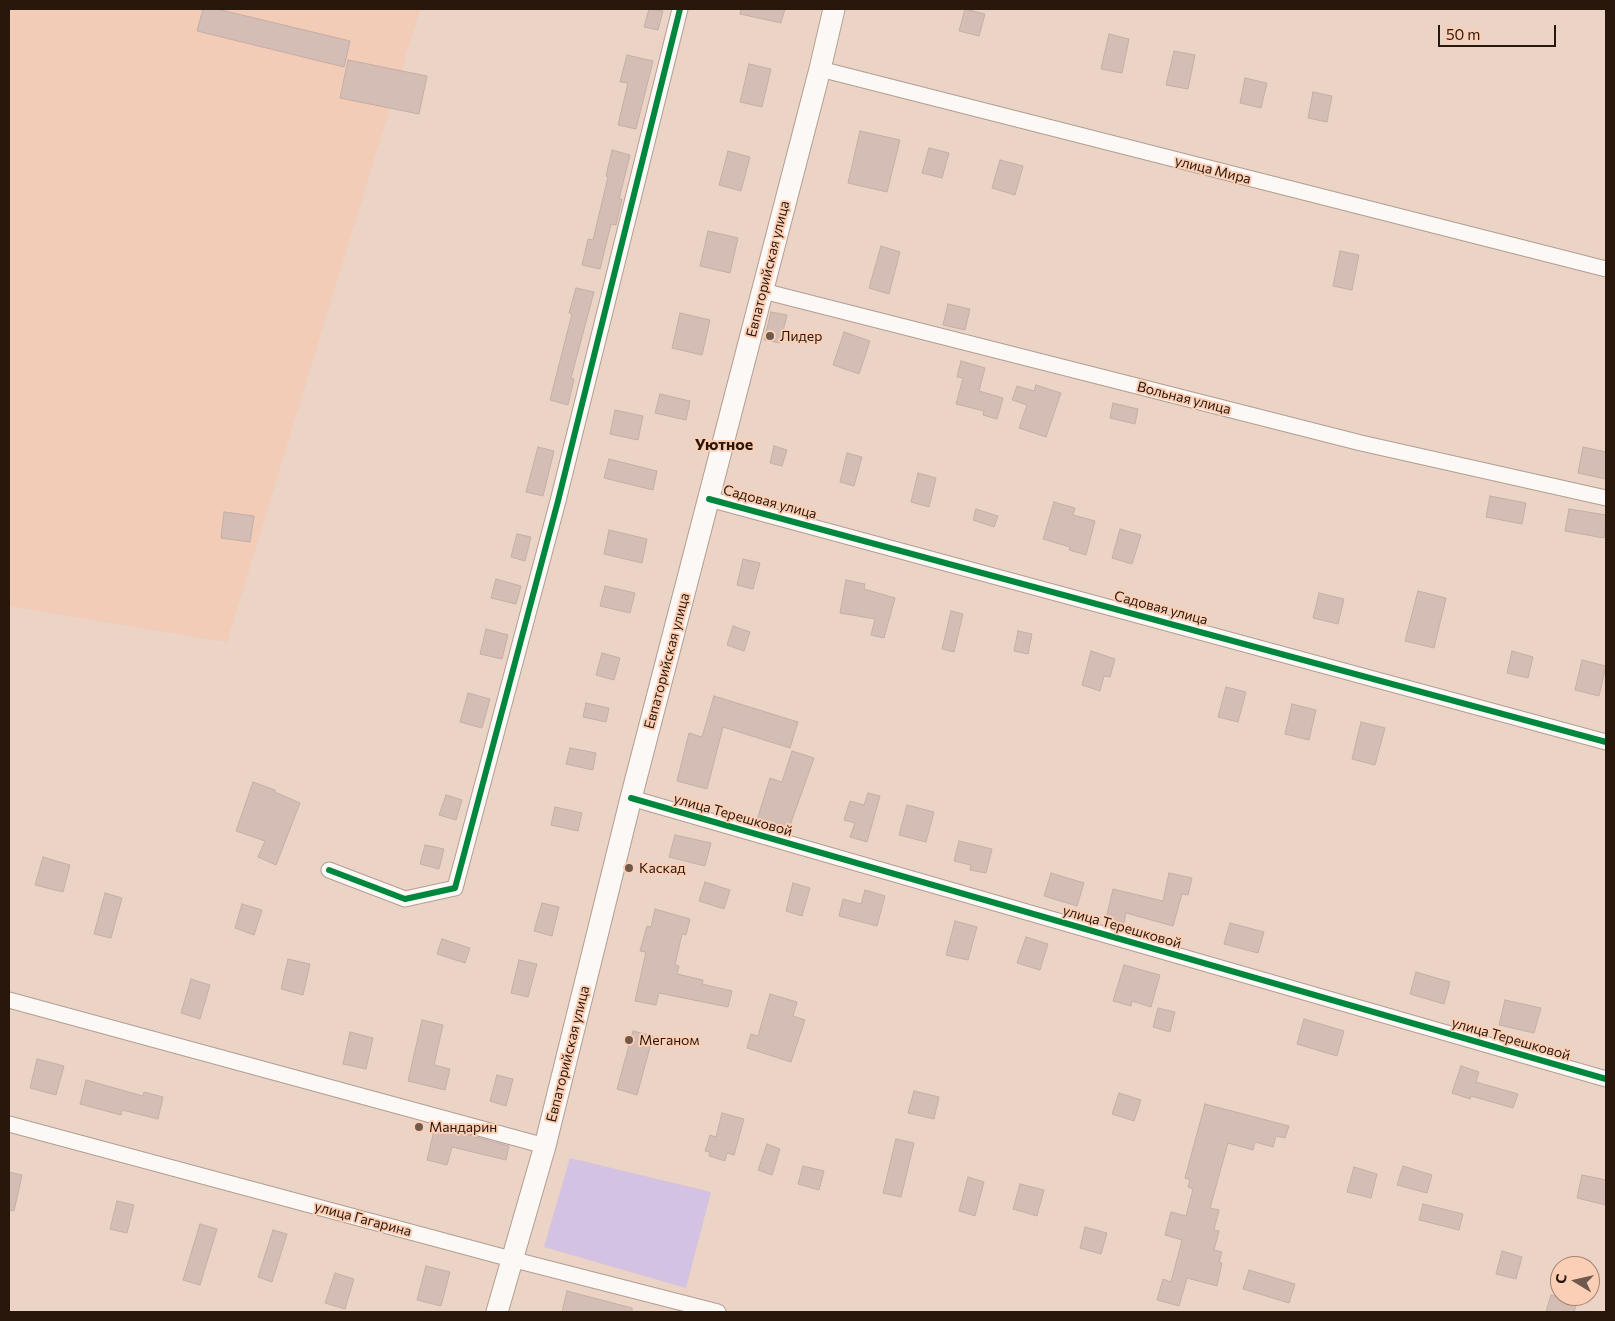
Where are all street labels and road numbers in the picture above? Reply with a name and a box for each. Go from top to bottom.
street label: улица Мира [1173,152,1253,188]
street label: Евпаторийская улица [743,199,793,339]
street label: Вольная улица [1135,378,1233,418]
street label: Садовая улица [721,481,819,523]
street label: Садовая улица [1112,587,1210,629]
street label: Евпаторийская улица [641,591,693,731]
street label: улица Терешковой [672,790,794,840]
street label: улица Терешковой [1061,902,1183,952]
street label: Евпаторийская улица [543,984,593,1124]
street label: улица Терешковой [1450,1014,1572,1064]
street label: улица Гагарина [313,1198,413,1240]

